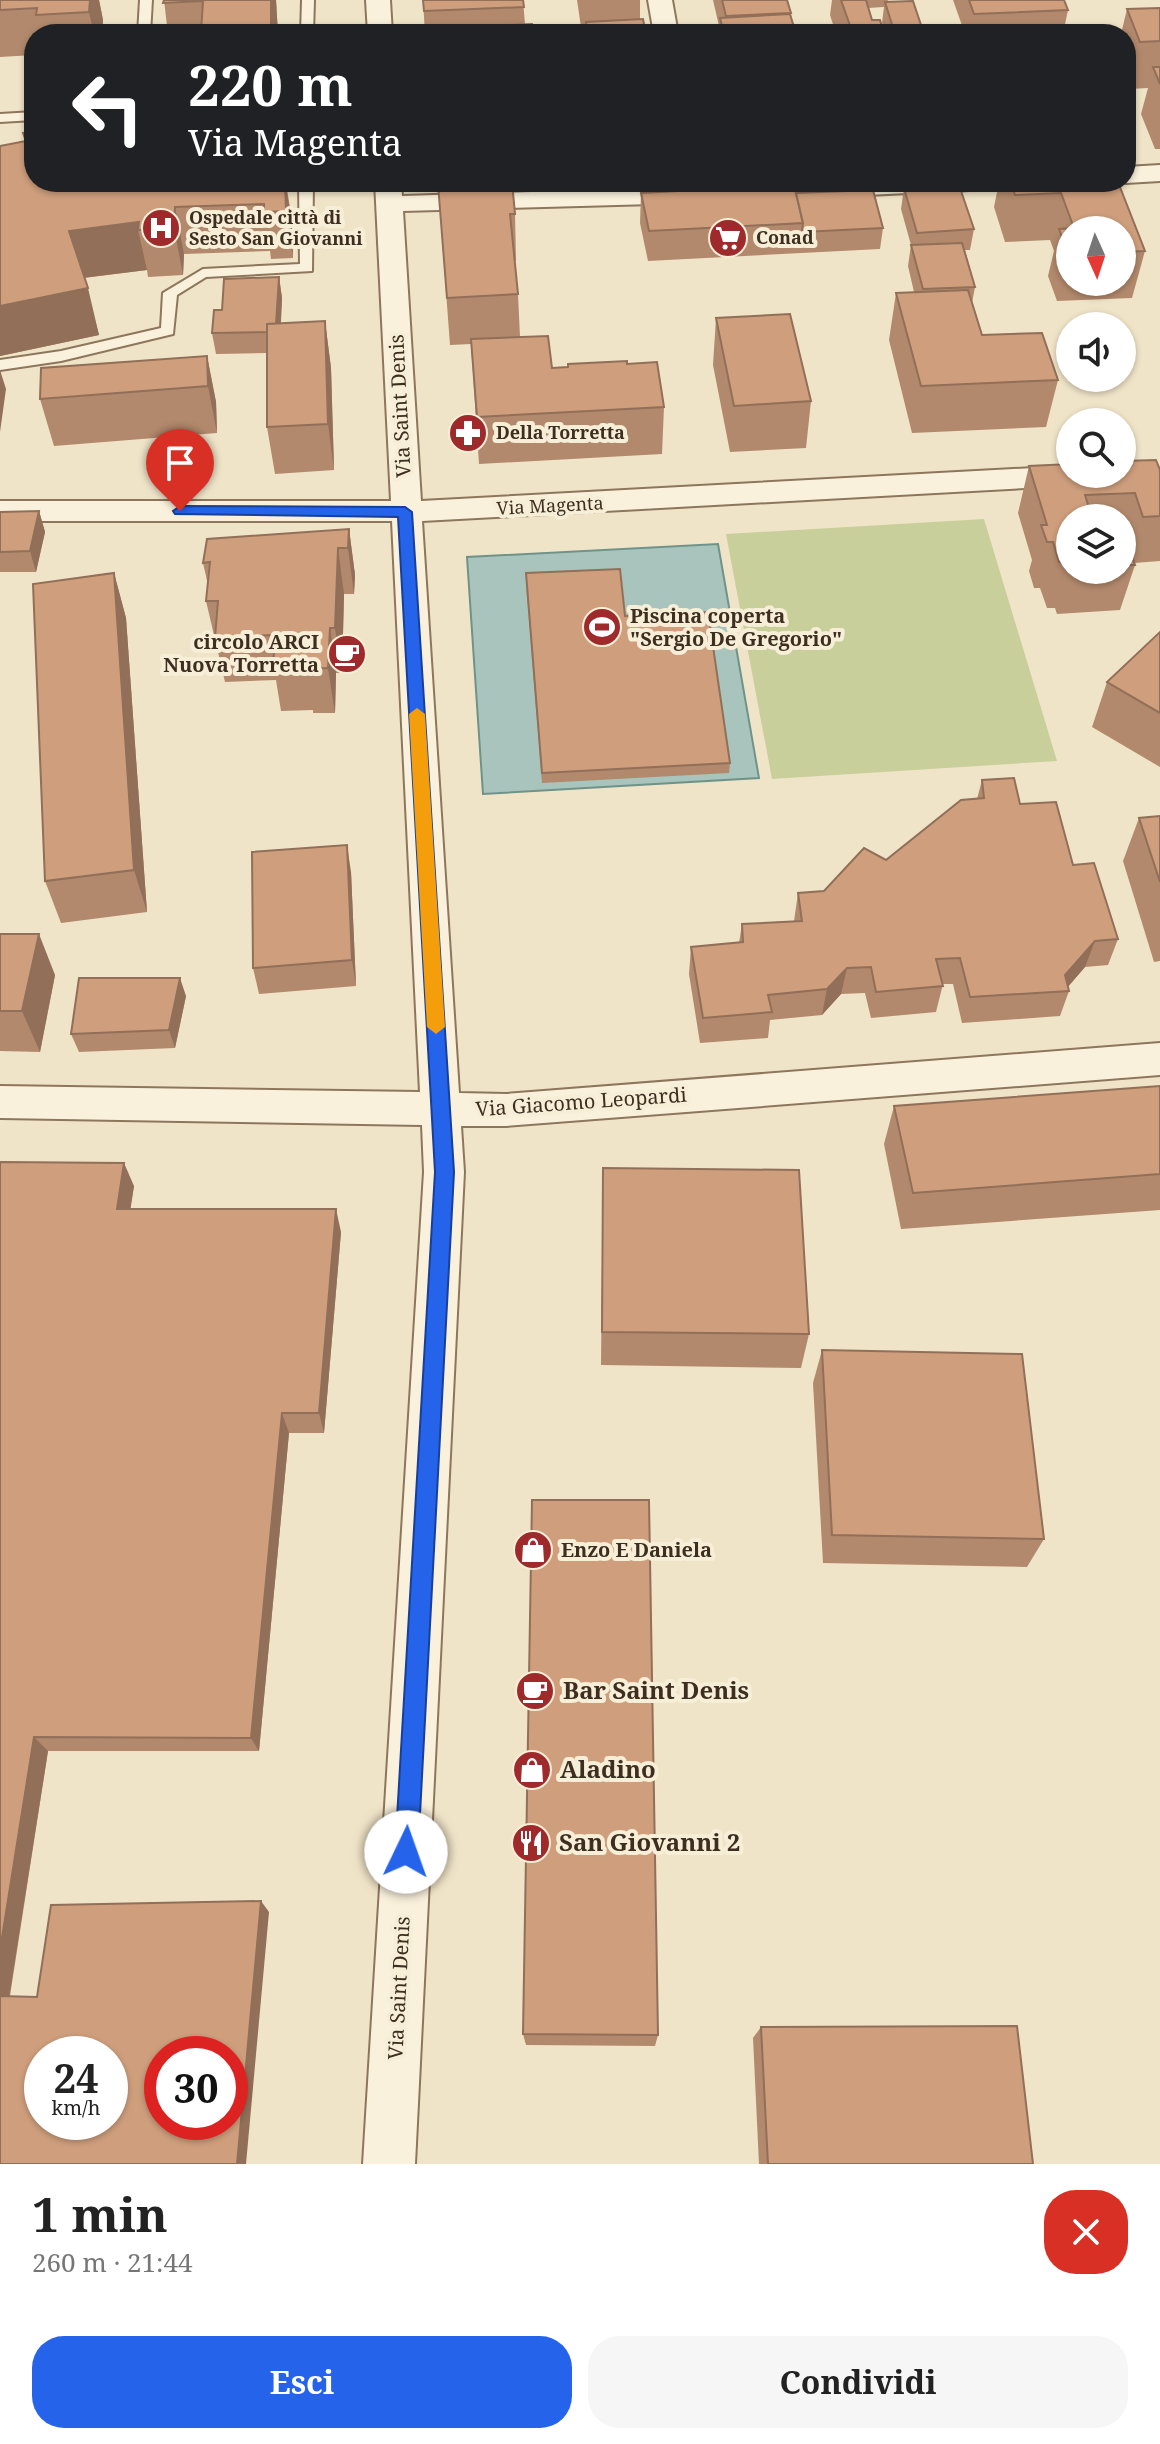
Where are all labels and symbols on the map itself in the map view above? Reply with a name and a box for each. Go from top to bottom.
place label: Ospedale città di Sesto San Giovanni [189,205,363,250]
hospital icon: Ospedale città di Sesto San Giovanni [140,207,182,249]
north arrow [1056,216,1136,296]
supermarket icon: Conad [707,217,749,259]
place label: Conad [756,225,814,249]
street label: Via Saint Denis [382,334,417,478]
pharmacy icon: Della Torretta [447,412,489,454]
place label: Della Torretta [496,420,625,444]
pin [146,429,214,511]
street label: Via Magenta [496,490,604,520]
place label: Piscina coperta "Sergio De Gregorio" [630,602,842,652]
sports icon: Piscina coperta "Sergio De Gregorio" [581,606,623,648]
place label: circolo ARCI Nuova Torretta [163,628,319,678]
cafe icon: circolo ARCI Nuova Torretta [326,633,368,675]
street label: Via Giacomo Leopardi [474,1081,688,1122]
shop icon: Enzo E Daniela [512,1529,554,1571]
place label: Enzo E Daniela [561,1536,712,1563]
cafe icon: Bar Saint Denis [514,1670,556,1712]
place label: Bar Saint Denis [563,1673,749,1706]
shop icon: Aladino [511,1749,553,1791]
place label: Aladino [560,1752,656,1785]
position arrow [364,1810,448,1894]
restaurant icon: San Giovanni 2 [510,1822,552,1864]
place label: San Giovanni 2 [559,1825,740,1858]
street label: Via Saint Denis [381,1916,416,2060]
speed limit sign: 30 [144,2036,248,2140]

